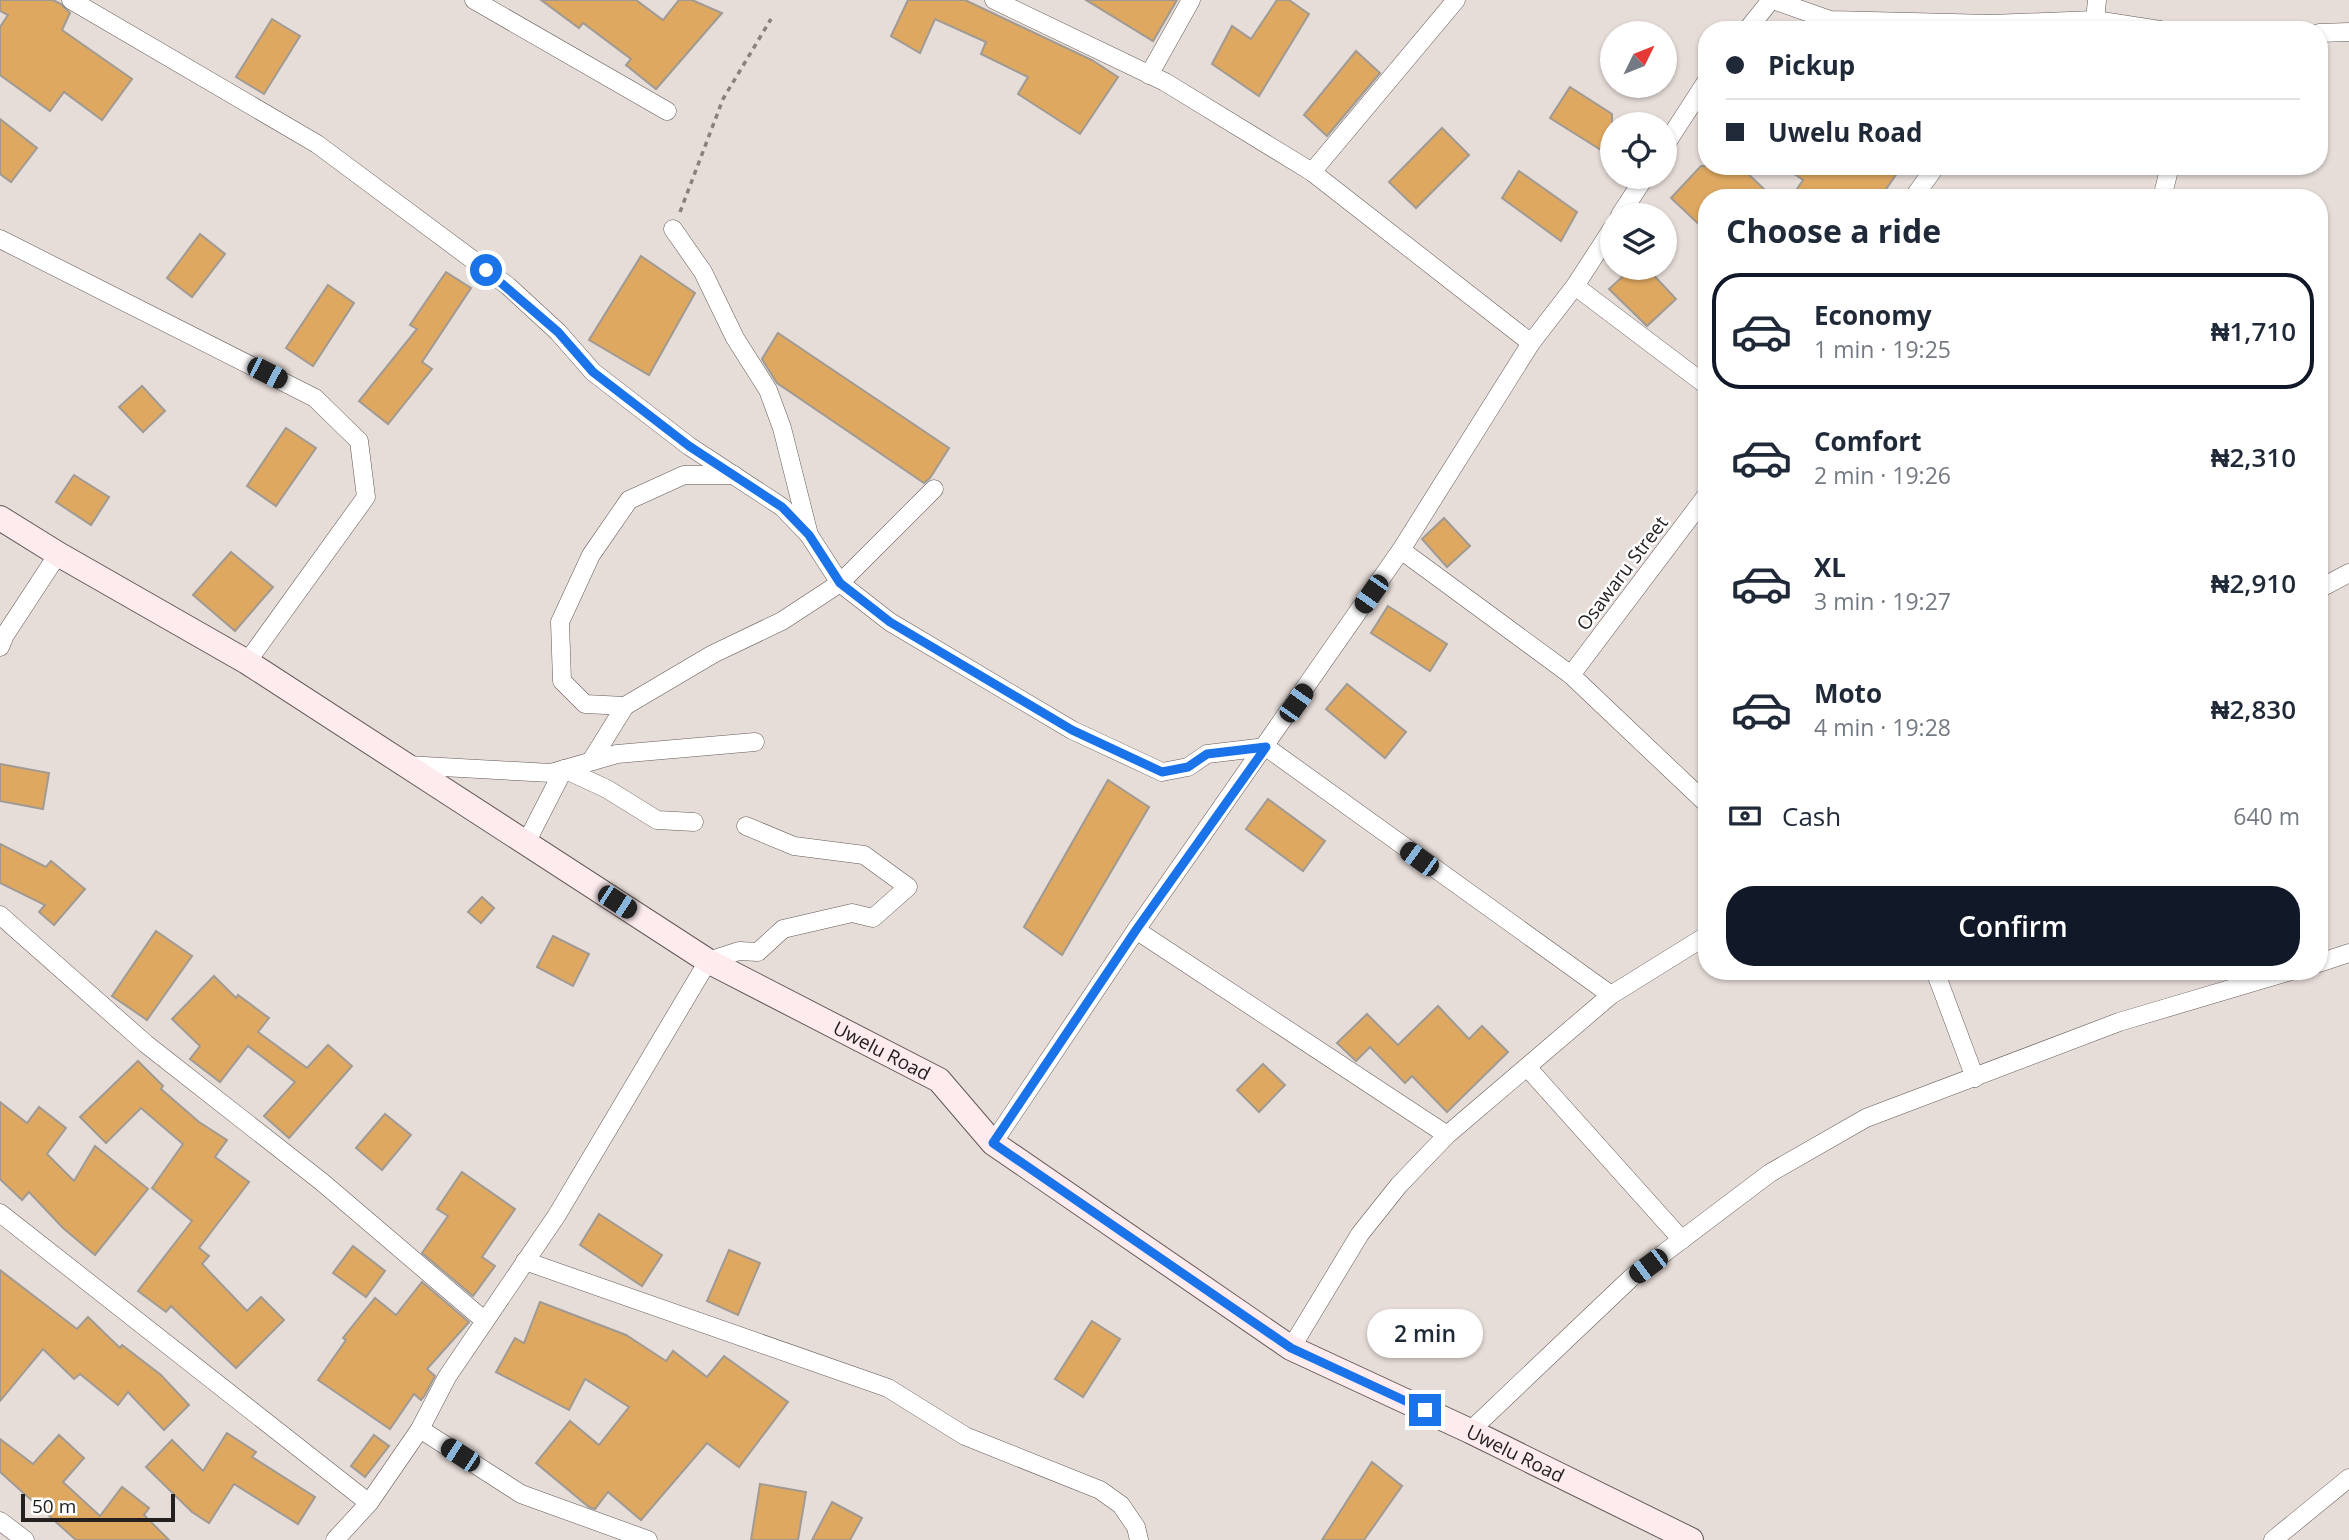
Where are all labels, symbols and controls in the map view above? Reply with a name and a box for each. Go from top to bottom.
north arrow [1600,21,1676,98]
map controls [1600,21,1677,280]
text: Pickup [1768,47,1855,83]
button: locate [1600,112,1677,189]
text: Uwelu Road [1768,114,1922,150]
button: layers [1600,203,1677,280]
text: Choose a ride [1726,209,1941,252]
route start [470,254,502,286]
text: Economy [1814,297,1932,333]
icon: car [1730,300,1793,363]
text: ₦1,710 [2211,313,2296,349]
text: 1 min · 19:25 [1814,333,1951,365]
car [244,354,291,392]
text: Comfort [1814,423,1921,459]
icon: car [1730,426,1793,489]
text: ₦2,310 [2211,439,2296,475]
text: 2 min · 19:26 [1814,459,1951,491]
street label: Osawaru Street [1570,510,1674,636]
text: XL [1814,549,1846,585]
icon: car [1730,552,1793,615]
text: ₦2,910 [2211,565,2296,601]
car [1351,571,1392,617]
text: 3 min · 19:27 [1814,585,1951,617]
text: Moto [1814,675,1882,711]
icon: car [1730,678,1793,741]
car [1276,680,1317,726]
text: ₦2,830 [2211,691,2296,727]
text: 4 min · 19:28 [1814,711,1951,743]
icon: cash [1726,797,1764,835]
text: Cash [1782,798,1841,834]
text: 640 m [2233,800,2300,832]
car [1396,838,1443,880]
car [594,882,641,922]
button: Confirm [1726,886,2300,966]
street label: Uwelu Road [829,1015,935,1086]
car [1625,1245,1672,1287]
callout: 2 min [1367,1308,1483,1358]
text: 2 min [1394,1317,1456,1349]
route end [1409,1394,1441,1426]
street label: Uwelu Road [1462,1418,1569,1489]
car [437,1435,484,1475]
scale bar [21,1491,175,1523]
text: 50 m [32,1493,76,1519]

